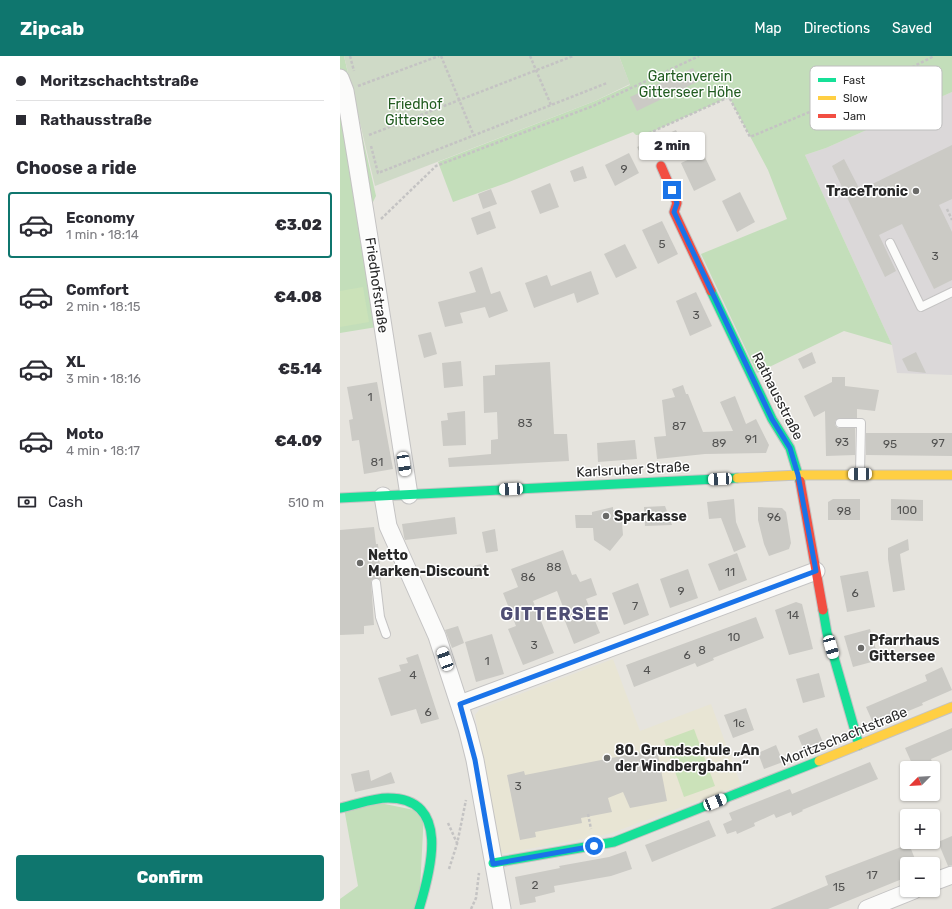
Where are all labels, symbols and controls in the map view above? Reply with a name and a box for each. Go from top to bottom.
text: Zipcab [20,17,84,40]
text: Map [755,20,782,37]
text: Directions [804,20,870,37]
text: Saved [892,20,932,37]
legend [810,66,942,130]
park label: Gartenverein Gitterseer Höhe [639,68,741,101]
text: Moritzschachtstraße [40,72,199,90]
text: Fast [843,74,866,87]
text: Slow [843,92,868,105]
park label: Friedhof Gittersee [385,96,445,129]
text: Jam [843,110,866,123]
text: Rathausstraße [40,111,152,129]
callout: 2 min [639,132,705,160]
text: 2 min [654,138,690,153]
text: Choose a ride [16,157,137,179]
house number: 9 [620,162,628,176]
route end [663,181,681,199]
place label: TraceTronic [826,183,908,200]
marker: TraceTronic [911,186,921,196]
icon: car [18,207,54,243]
text: Economy [66,209,135,227]
text: €3.02 [275,216,322,234]
text: 1 min · 18:14 [66,227,139,242]
street label: Friedhofstraße [361,236,392,334]
house number: 5 [658,237,666,251]
house number: 3 [931,249,939,263]
icon: car [18,279,54,315]
text: Comfort [66,281,129,299]
text: €4.08 [274,288,322,306]
text: 2 min · 18:15 [66,299,141,314]
house number: 3 [692,308,700,322]
street label: Rathausstraße [748,350,807,443]
icon: car [18,351,54,387]
text: XL [66,353,85,371]
text: €5.14 [278,360,322,378]
text: 3 min · 18:16 [66,371,141,386]
house number: 1 [367,390,373,404]
house number: 83 [518,416,532,430]
house number: 87 [672,419,686,433]
icon: car [18,423,54,459]
text: Moto [66,425,104,443]
text: €4.09 [275,432,322,450]
house number: 91 [745,432,757,446]
house number: 93 [835,435,849,449]
house number: 89 [712,436,726,450]
house number: 97 [931,436,945,450]
house number: 95 [883,437,897,451]
text: 4 min · 18:17 [66,443,140,458]
car [396,451,412,477]
house number: 81 [371,455,383,469]
street label: Karlsruher Straße [576,458,690,481]
car [848,468,872,480]
car [708,472,732,486]
car [499,482,523,496]
icon: cash [16,491,38,513]
text: Cash [48,493,83,511]
text: 510 m [288,495,324,510]
house number: 100 [897,503,917,517]
house number: 98 [837,504,851,518]
place label: Sparkasse [614,508,687,525]
house number: 96 [767,510,781,524]
marker: Sparkasse [601,511,611,521]
place label: Netto Marken-Discount [368,547,490,580]
marker: Netto Marken-Discount [355,558,365,568]
house number: 88 [546,560,562,574]
house number: 11 [725,565,735,579]
house number: 86 [521,570,535,584]
house number: 9 [677,584,685,598]
house number: 6 [851,586,859,600]
house number: 7 [632,599,638,613]
district label: GITTERSEE [500,603,610,625]
house number: 14 [787,608,800,622]
house number: 10 [728,630,740,644]
place label: Pfarrhaus Gittersee [869,632,940,665]
car [822,634,840,660]
house number: 3 [530,638,538,652]
house number: 8 [698,643,706,657]
marker: Pfarrhaus Gittersee [856,643,866,653]
car [435,646,455,672]
house number: 6 [683,648,691,662]
house number: 1 [484,654,490,668]
house number: 4 [643,663,651,677]
house number: 4 [409,668,417,682]
street label: Moritzschachtstraße [778,703,910,770]
house number: 6 [424,705,432,719]
house number: 1c [733,716,745,730]
place label: 80. Grundschule „An der Windbergbahn“ [615,742,759,775]
marker: 80. Grundschule „An der Windbergbahn“ [602,753,612,763]
north arrow [900,761,940,801]
map controls [900,761,940,897]
house number: 3 [514,779,522,793]
car [702,792,728,812]
button: + [900,809,940,849]
route start [585,837,603,855]
button: Confirm [16,855,324,901]
button: − [900,857,940,897]
house number: 17 [866,868,878,882]
house number: 2 [531,878,539,892]
house number: 15 [833,880,845,894]

